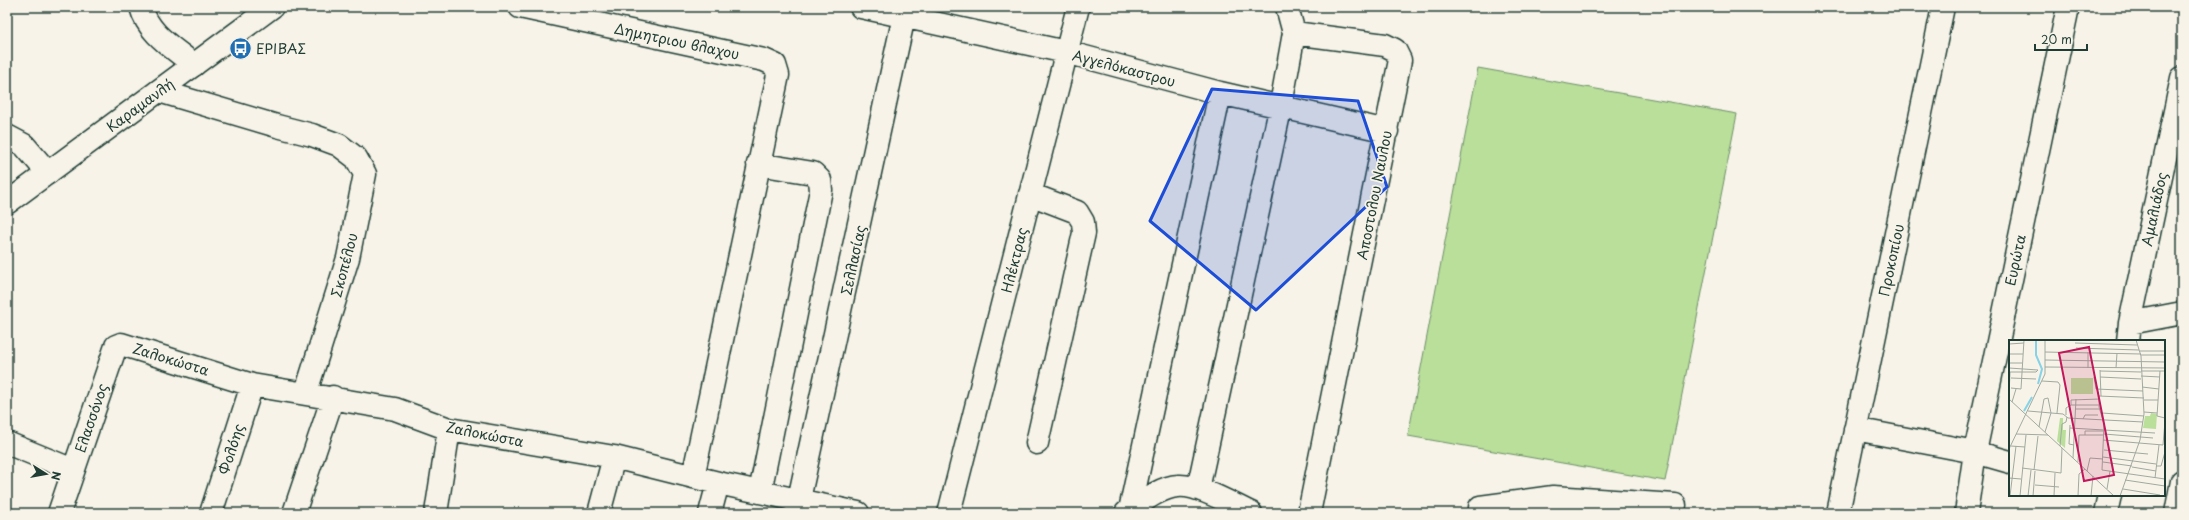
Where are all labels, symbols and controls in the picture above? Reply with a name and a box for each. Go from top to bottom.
street label: Δημητριου βλαχου [613,17,741,65]
scale bar [2035,26,2087,52]
text: 20 m [2041,30,2072,48]
bus stop icon: ΕΡΙΒΑΣ [227,35,253,61]
place label: ΕΡΙΒΑΣ [256,38,306,59]
street label: Αγγελόκαστρου [1070,44,1178,92]
street label: Καραμανλή [102,73,178,137]
street label: Αποστολου Ναυλου [1351,128,1397,262]
street label: Αμαλιάδος [2136,170,2172,248]
street label: Προκοπίου [1873,222,1909,298]
street label: Σελλασίας [835,223,871,297]
street label: Ηλέκτρας [996,225,1032,295]
street label: Σκοπέλου [325,230,363,300]
street label: Ευρώτα [1999,232,2031,288]
street label: Ζαλοκώστα [130,337,212,381]
inset map [2009,340,2165,496]
street label: Ελασσόνος [69,381,113,455]
street label: Ζαλοκώστα [444,416,526,452]
street label: Φολόης [213,421,249,477]
north arrow [26,454,66,494]
text: N [47,470,65,482]

